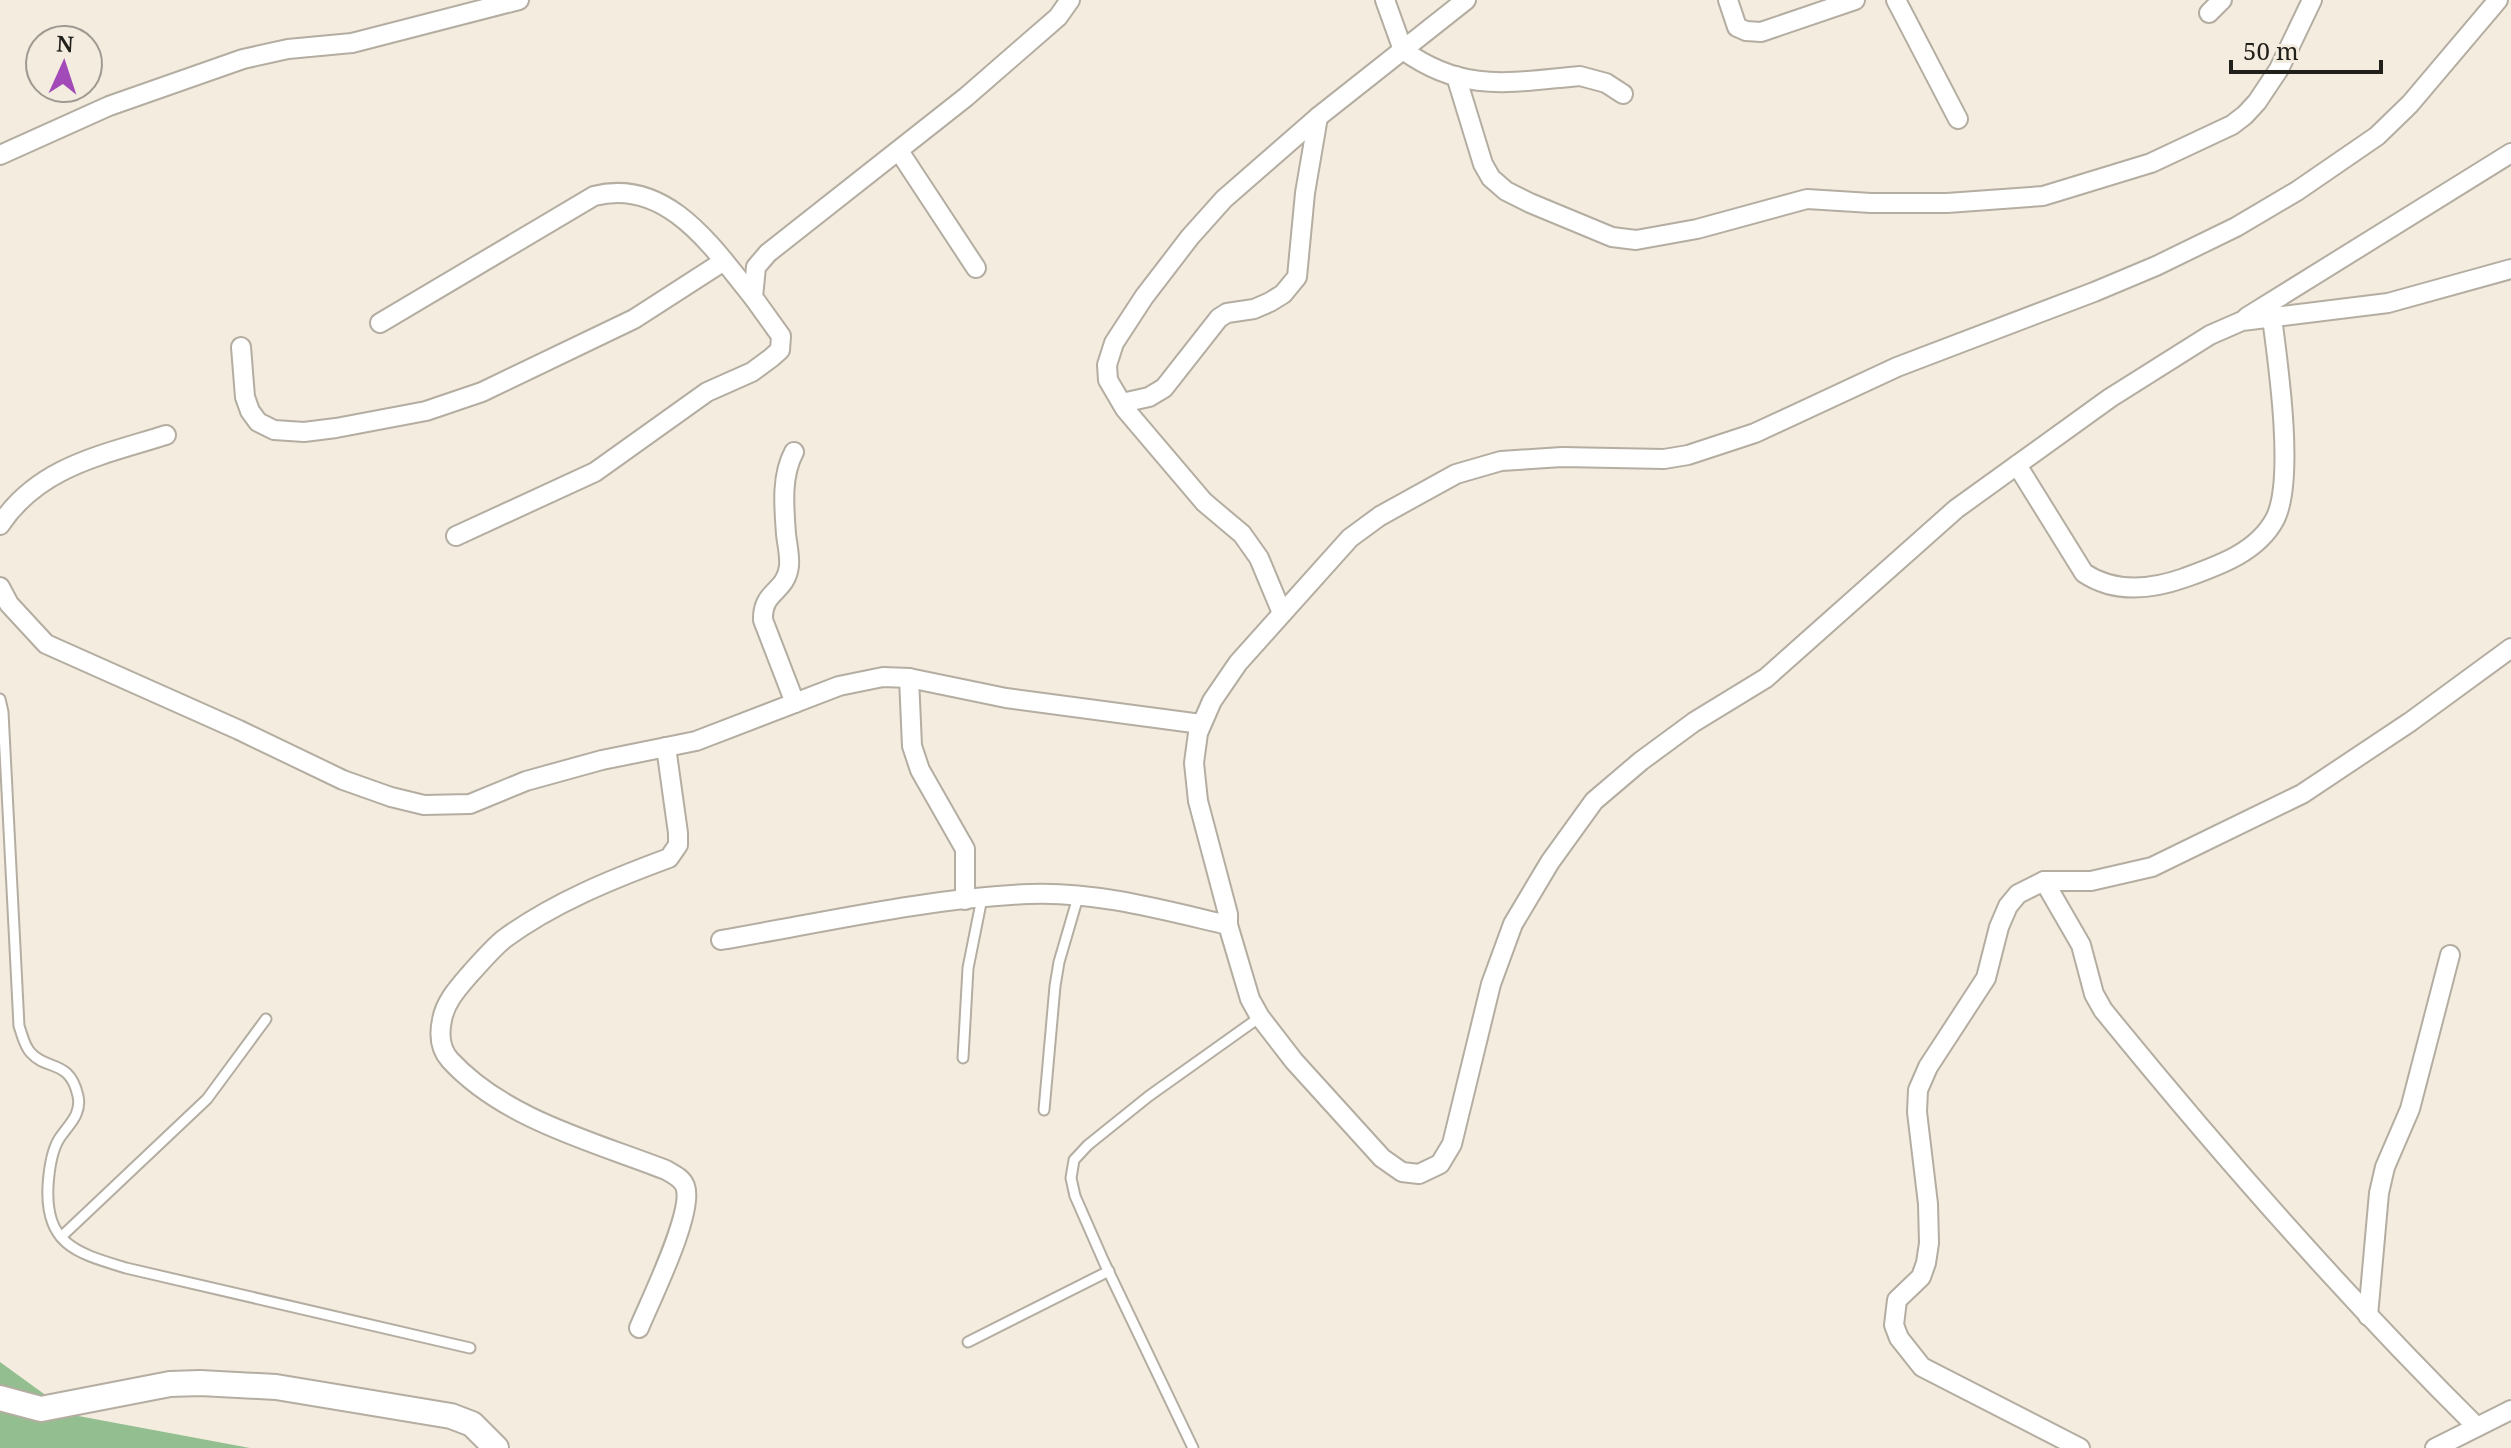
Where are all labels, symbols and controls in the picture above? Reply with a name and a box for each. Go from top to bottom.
north arrow [24,24,104,104]
scale bar [2231,24,2381,74]
text: N [56,28,75,58]
text: 50 m [2243,34,2299,67]

